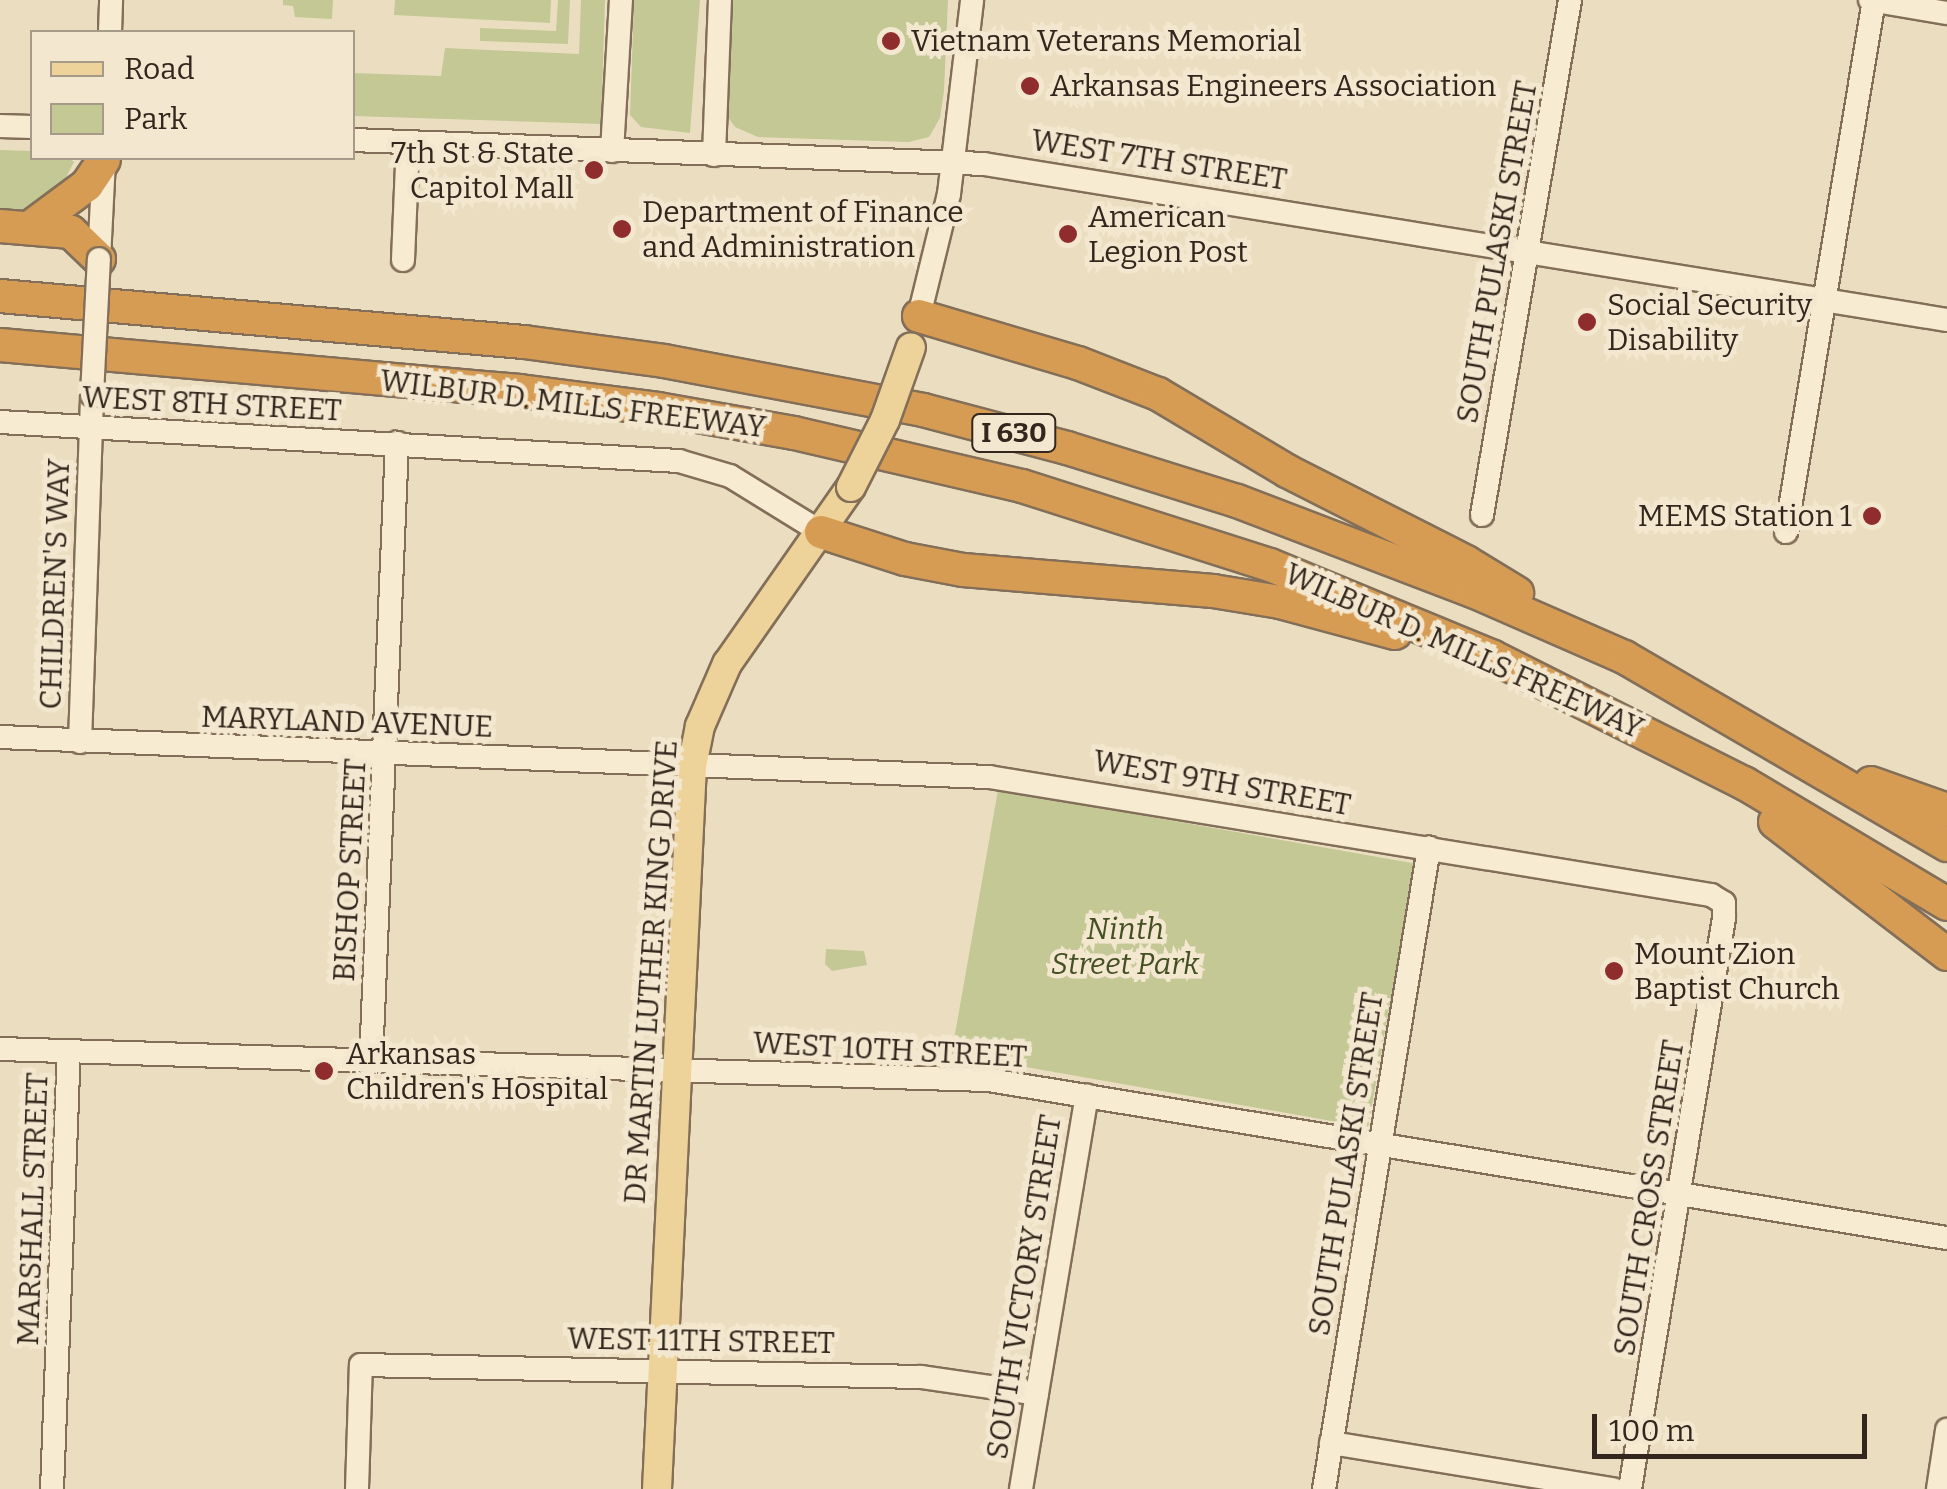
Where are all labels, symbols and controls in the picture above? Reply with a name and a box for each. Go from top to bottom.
place label: Vietnam Veterans Memorial [911,23,1302,59]
legend [30,30,355,160]
marker: Vietnam Veterans Memorial [880,30,902,52]
text: Road [124,51,195,87]
place label: Arkansas Engineers Association [1050,68,1496,104]
marker: Arkansas Engineers Association [1019,75,1041,97]
street label: SOUTH PULASKI STREET [1449,78,1545,426]
text: Park [124,101,187,137]
street label: WEST 7TH STREET [1029,122,1289,198]
place label: 7th St & State Capitol Mall [391,135,574,206]
marker: 7th St & State Capitol Mall [583,159,605,181]
place label: Department of Finance and Administration [642,194,964,264]
place label: American Legion Post [1088,199,1248,270]
marker: Department of Finance and Administration [611,218,633,240]
marker: American Legion Post [1057,223,1079,245]
place label: Social Security Disability [1607,287,1812,358]
marker: Social Security Disability [1576,311,1598,333]
street label: WILBUR D. MILLS FREEWAY [378,362,768,446]
street label: WEST 8TH STREET [81,379,343,429]
road number: I 630 [969,410,1059,456]
street label: CHILDREN'S WAY [33,458,77,710]
place label: MEMS Station 1 [1638,498,1852,534]
marker: MEMS Station 1 [1861,505,1883,527]
street label: WILBUR D. MILLS FREEWAY [1279,556,1649,746]
street label: MARYLAND AVENUE [200,699,494,745]
street label: DR MARTIN LUTHER KING DRIVE [617,739,685,1205]
street label: WEST 9TH STREET [1090,743,1354,823]
street label: BISHOP STREET [326,758,374,982]
park label: Ninth Street Park [1051,911,1199,982]
place label: Mount Zion Baptist Church [1634,936,1840,1006]
marker: Mount Zion Baptist Church [1603,960,1625,982]
street label: SOUTH PULASKI STREET [1301,990,1391,1338]
street label: WEST 10TH STREET [752,1025,1028,1075]
place label: Arkansas Children's Hospital [346,1036,608,1106]
street label: SOUTH CROSS STREET [1606,1038,1692,1358]
marker: Arkansas Children's Hospital [311,1058,337,1084]
street label: MARSHALL STREET [10,1072,56,1346]
street label: SOUTH VICTORY STREET [979,1112,1069,1462]
street label: WEST 11TH STREET [567,1321,835,1361]
scale bar [1597,1394,1872,1456]
text: 100 m [1609,1413,1694,1449]

